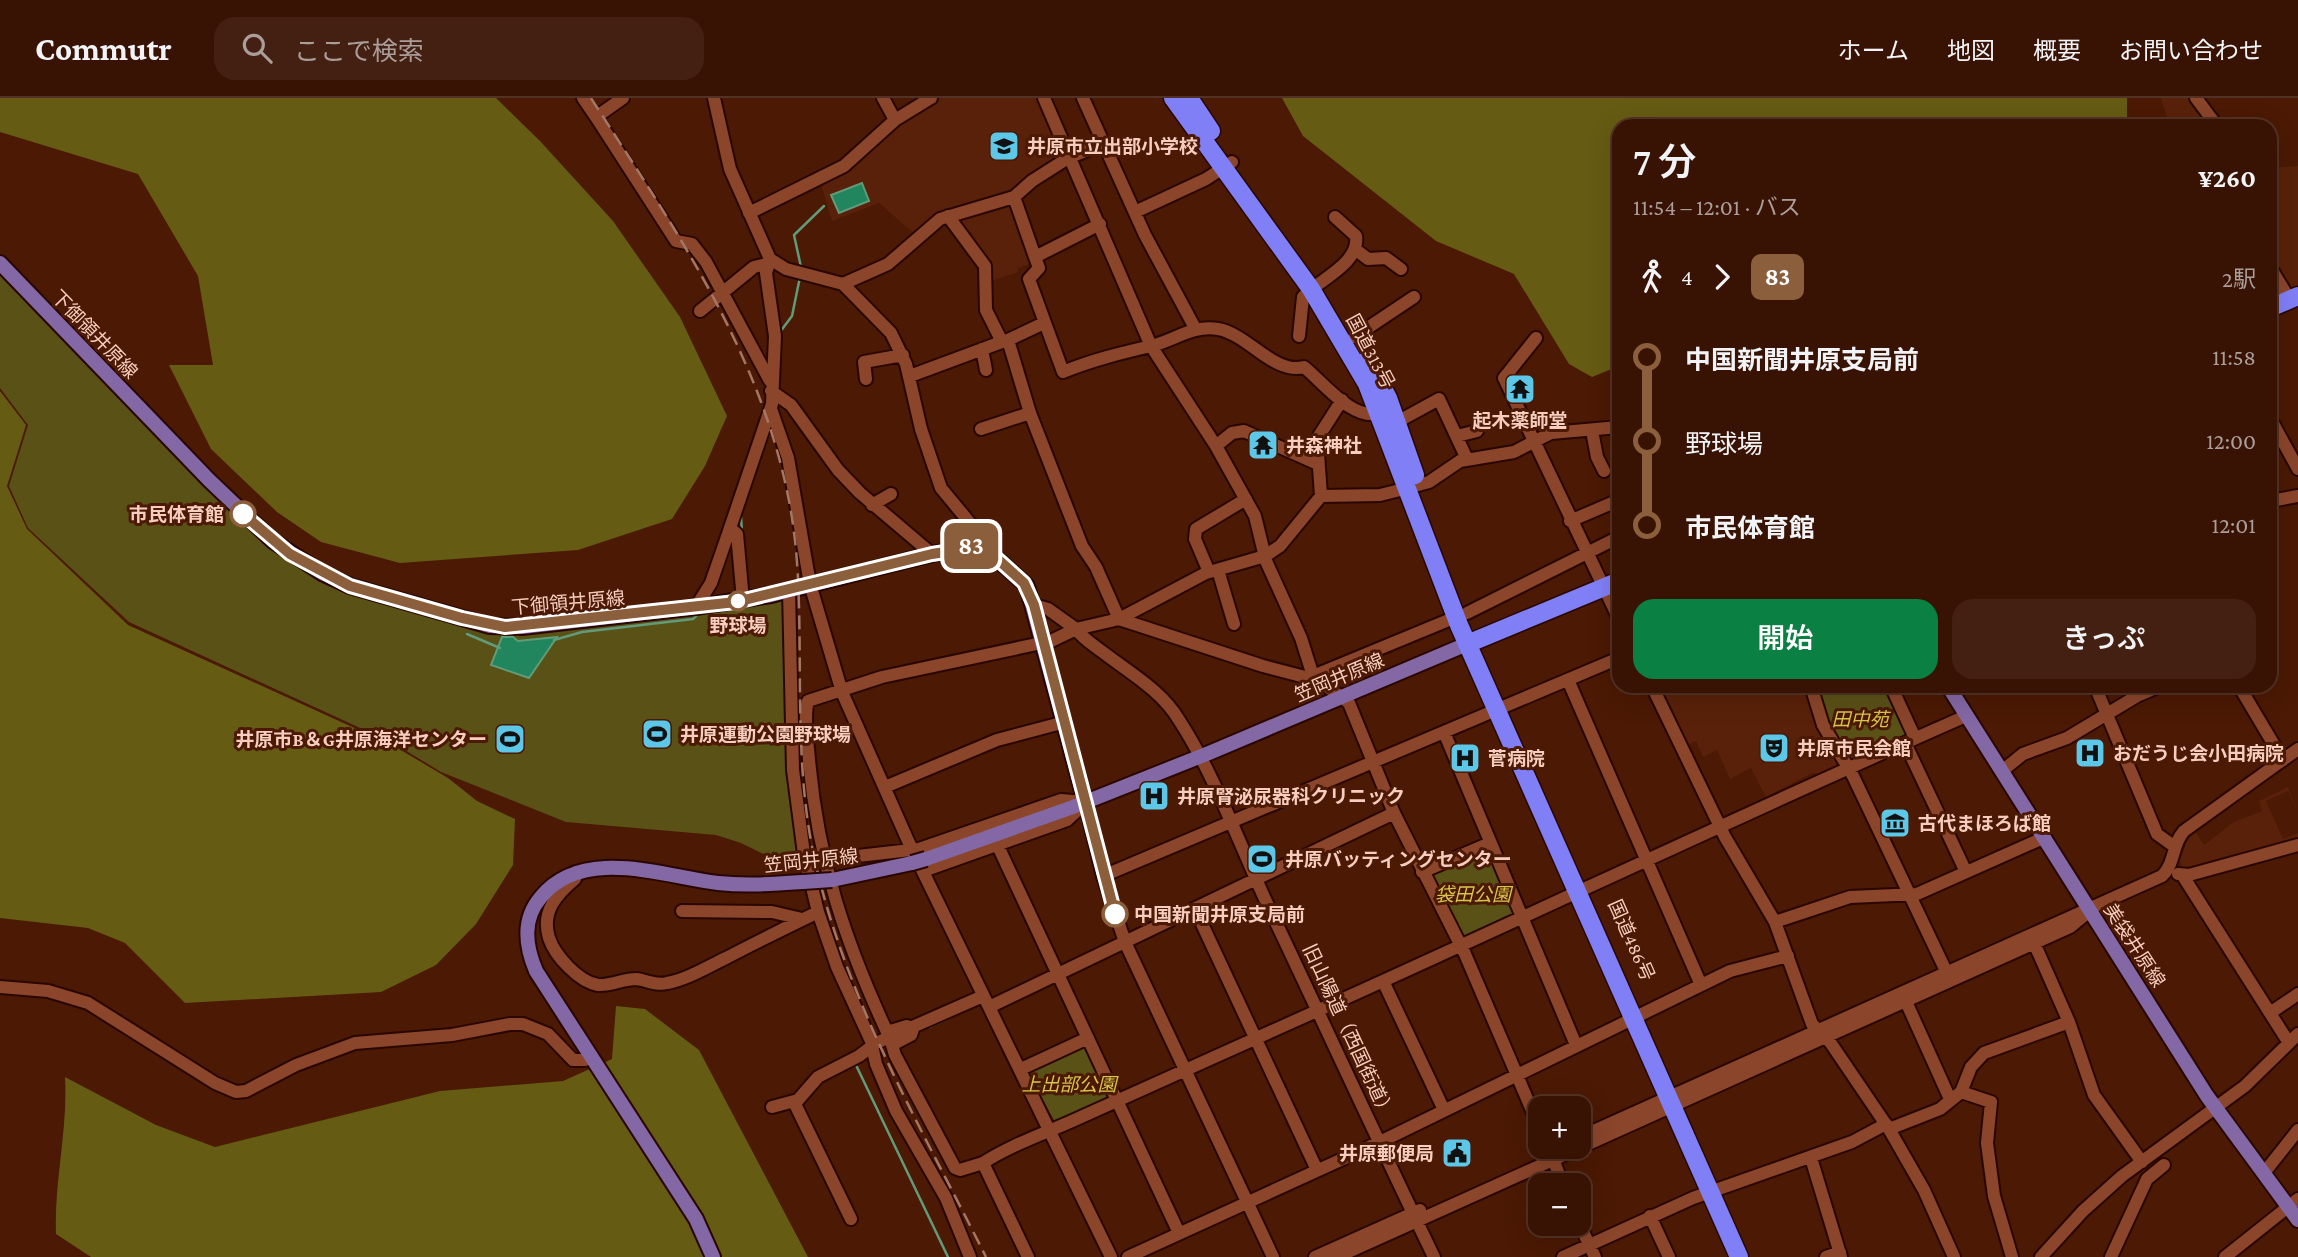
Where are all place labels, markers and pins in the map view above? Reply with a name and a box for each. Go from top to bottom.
school or university icon: 井原市立出部小学校 [987,129,1021,163]
place label: 井原市立出部小学校 [1027,136,1198,157]
temple icon: 起木薬師堂 [1503,372,1537,406]
place label: 起木薬師堂 [1472,410,1568,431]
temple icon: 井森神社 [1246,428,1280,462]
place label: 井森神社 [1286,435,1362,456]
marker: 市民体育館 [230,501,256,527]
place label: 市民体育館 [129,504,224,525]
marker: 野球場 [728,591,748,611]
place label: 野球場 [709,615,767,636]
sports icon: 井原運動公園野球場 [640,717,674,751]
sports icon: 井原市B＆G井原海洋センター [493,722,527,756]
place label: 井原運動公園野球場 [680,724,851,745]
place label: 井原市B＆G井原海洋センター [236,729,487,750]
theatre icon: 井原市民会館 [1757,731,1791,765]
hospital icon: おだうじ会小田病院 [2073,736,2107,770]
place label: 井原市民会館 [1797,738,1911,759]
hospital icon: 菅病院 [1448,741,1482,775]
place label: おだうじ会小田病院 [2113,743,2284,764]
place label: 菅病院 [1488,748,1545,769]
hospital icon: 井原腎泌尿器科クリニック [1137,779,1171,813]
place label: 井原腎泌尿器科クリニック [1177,786,1405,807]
museum icon: 古代まほろば館 [1878,806,1912,840]
place label: 古代まほろば館 [1918,813,2051,834]
sports icon: 井原バッティングセンター [1245,842,1279,876]
place label: 井原バッティングセンター [1285,849,1512,870]
marker: 中国新聞井原支局前 [1102,901,1128,927]
place label: 中国新聞井原支局前 [1134,904,1305,925]
public building icon: 井原郵便局 [1440,1136,1474,1170]
place label: 井原郵便局 [1339,1143,1434,1164]

